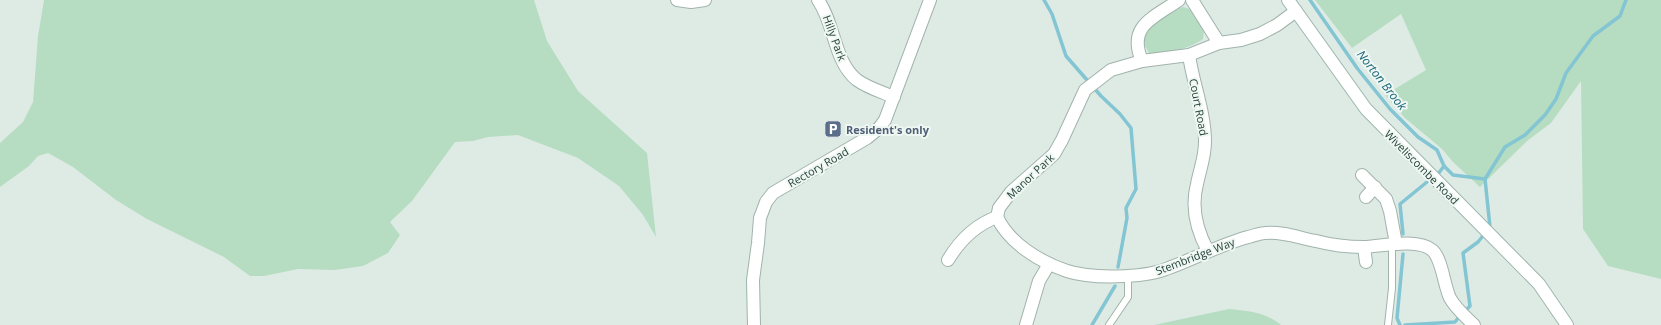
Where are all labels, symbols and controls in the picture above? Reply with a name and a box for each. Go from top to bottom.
street label: Hilly Park [820,13,850,63]
water label: Norton Brook [1353,46,1412,114]
street label: Court Road [1186,77,1212,137]
parking icon: Resident's only [823,119,843,139]
place label: Resident's only [846,122,930,137]
street label: Wiveliscombe Road [1382,127,1462,207]
street label: Rectory Road [785,144,851,190]
street label: Manor Park [1003,150,1057,202]
street label: Stembridge Way [1153,234,1237,278]

